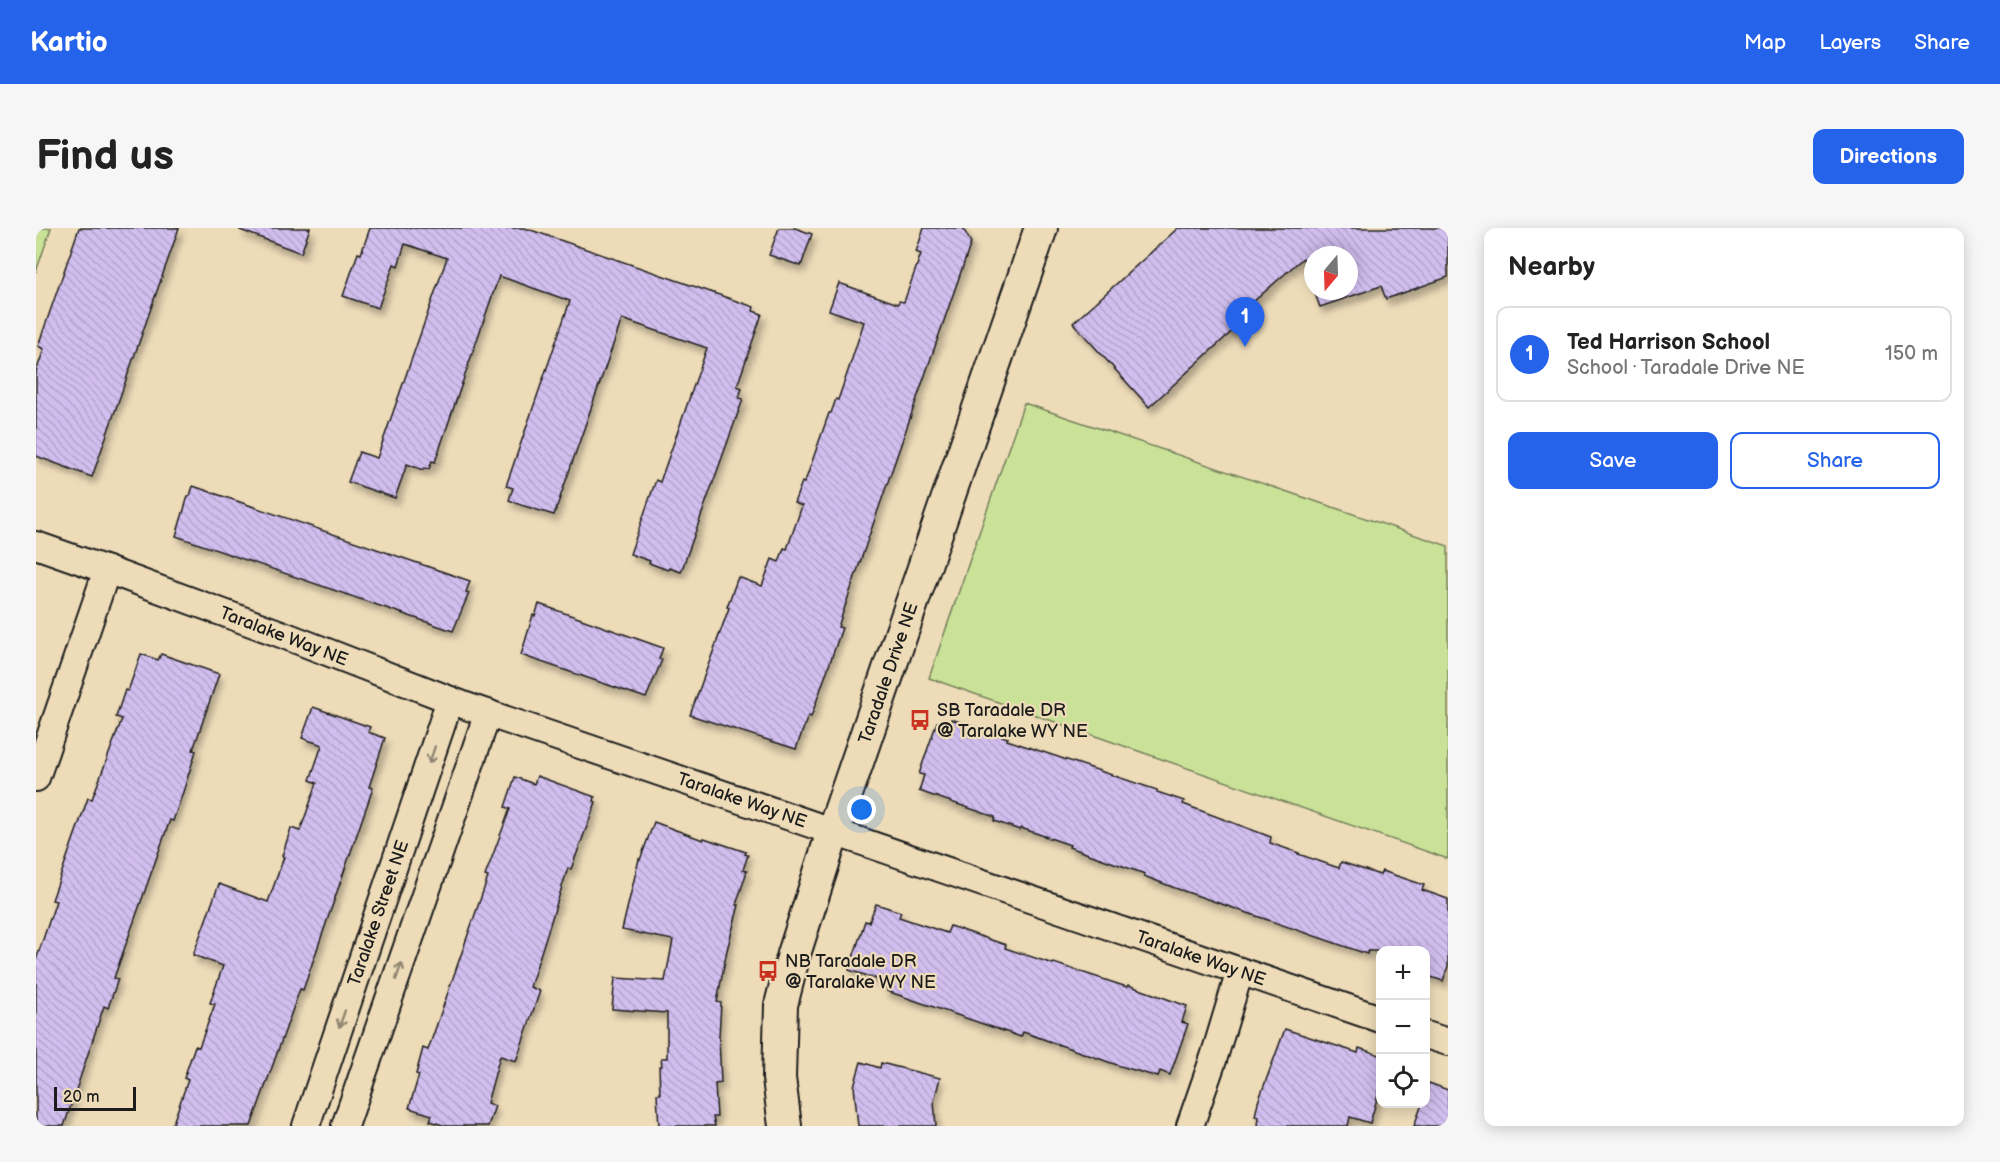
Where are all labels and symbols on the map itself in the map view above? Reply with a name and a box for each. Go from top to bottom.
north arrow [1304,246,1358,300]
pin: 1 [1226,298,1264,347]
street label: Taradale Drive NE [854,600,923,747]
street label: Taralake Way NE [217,602,351,671]
place label: SB Taradale DR @ Taralake WY NE [937,700,1088,742]
bus stop icon: SB Taradale DR @ Taralake WY NE [908,708,932,732]
one-way arrow [425,745,436,764]
street label: Taralake Way NE [674,768,810,833]
your location [847,795,876,824]
street label: Taralake Street NE [344,837,413,989]
street label: Taralake Way NE [1133,926,1269,991]
place label: NB Taradale DR @ Taralake WY NE [785,951,936,993]
bus stop icon: NB Taradale DR @ Taralake WY NE [756,959,780,983]
one-way arrow [394,963,405,981]
one-way arrow [335,1009,346,1028]
scale bar [54,1084,136,1112]

